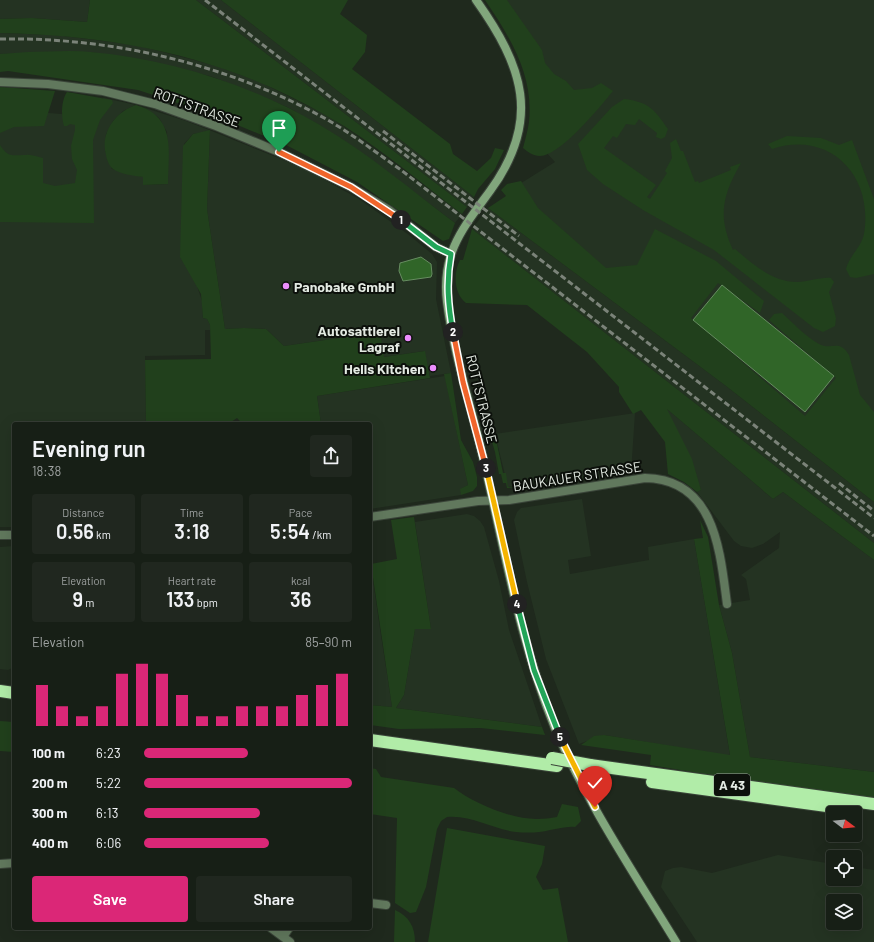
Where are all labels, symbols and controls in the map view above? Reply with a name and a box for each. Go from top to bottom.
street label: ROTTSTRASSE [151,83,243,131]
pin [262,111,296,152]
icon: arrive [268,117,290,139]
pin: 1 [391,210,411,230]
text: 1 [399,213,403,226]
place label: Panobake GmbH [294,278,395,295]
marker: Panobake GmbH [281,281,291,291]
place label: Autosattlerei Lagraf [318,322,400,355]
pin: 2 [443,322,463,342]
text: 2 [450,325,456,338]
marker: Autosattlerei Lagraf [403,333,413,343]
street label: ROTTSTRASSE [463,353,501,445]
place label: Hells Kitchen [344,360,425,377]
marker: Hells Kitchen [428,363,438,373]
text: Evening run [32,435,146,461]
button: share [310,435,352,477]
street label: BAUKAUER STRASSE [511,457,643,495]
pin: 3 [476,458,496,478]
text: 3 [483,461,489,474]
text: 18:38 [32,463,61,479]
text: Distance [62,506,104,519]
text: Time [180,506,204,519]
text: Pace [289,506,312,519]
text: 0.56 [56,519,94,543]
text: 3:18 [174,519,210,543]
text: 5:54 [270,519,310,543]
text: km [94,528,111,541]
text: /km [310,528,331,541]
text: Elevation [61,574,105,587]
text: Heart rate [168,574,216,587]
text: kcal [291,574,310,587]
text: 9 [72,587,83,611]
text: 133 [166,587,194,611]
text: 36 [290,587,311,611]
pin: 4 [507,594,527,614]
text: m [83,596,94,609]
text: bpm [194,596,218,609]
text: 4 [514,597,520,610]
text: Elevation [32,634,84,650]
text: 85–90 m [305,634,352,650]
pin: 5 [550,727,570,747]
text: 5 [557,730,563,743]
text: 100 m [32,745,65,761]
text: 6:23 [96,745,121,761]
pin [578,766,612,807]
icon: check [584,772,606,794]
road number: A 43 [714,774,750,796]
text: 200 m [32,775,68,791]
text: 5:22 [96,775,121,791]
text: 300 m [32,805,67,821]
text: 6:13 [96,805,118,821]
north arrow [826,806,862,842]
map controls [826,806,862,930]
text: 400 m [32,835,68,851]
text: 6:06 [96,835,121,851]
button: locate [826,850,862,886]
button: Save [32,876,188,922]
button: Share [196,876,352,922]
button: layers [826,894,862,930]

